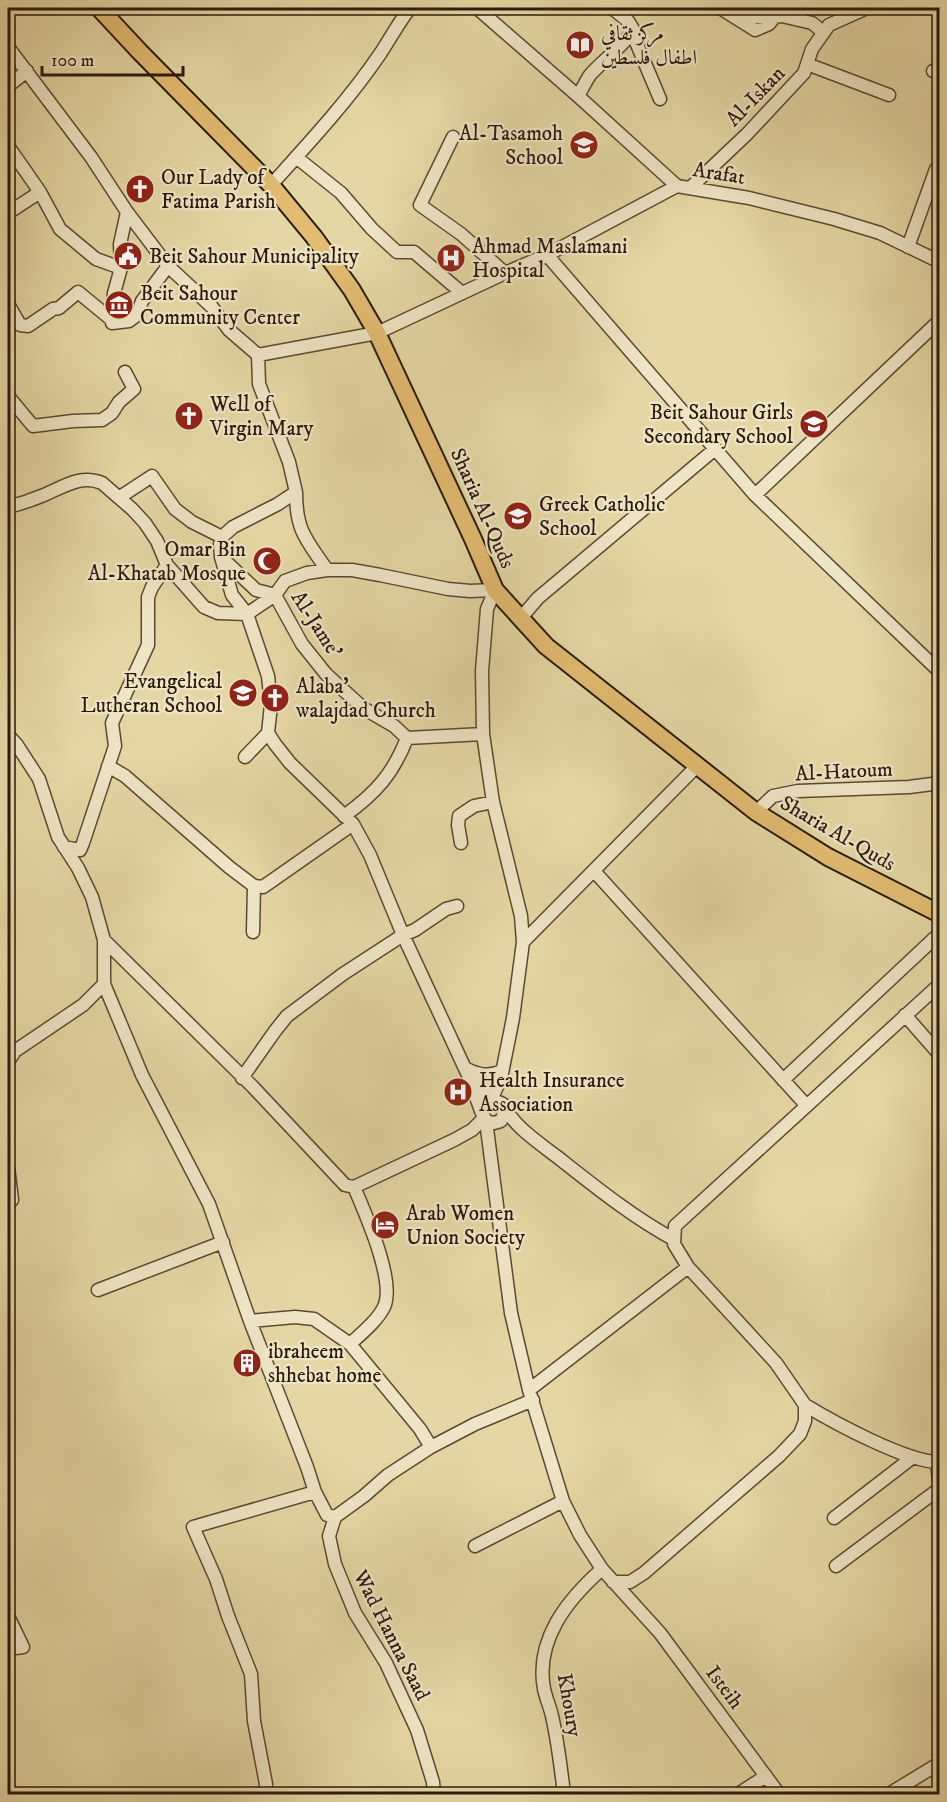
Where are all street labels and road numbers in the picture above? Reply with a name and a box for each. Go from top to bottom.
street label: Al-Iskan [721,61,791,132]
street label: Arafat [691,157,747,191]
street label: Sharia Al-Quds [444,444,520,573]
street label: Al-Jame' [285,586,347,663]
street label: Al-Hatoum [795,756,894,788]
street label: Sharia Al-Quds [775,790,900,877]
street label: Wad Hanna Saad [347,1565,435,1706]
street label: Isteih [700,1661,749,1714]
street label: Khoury [551,1671,588,1740]

